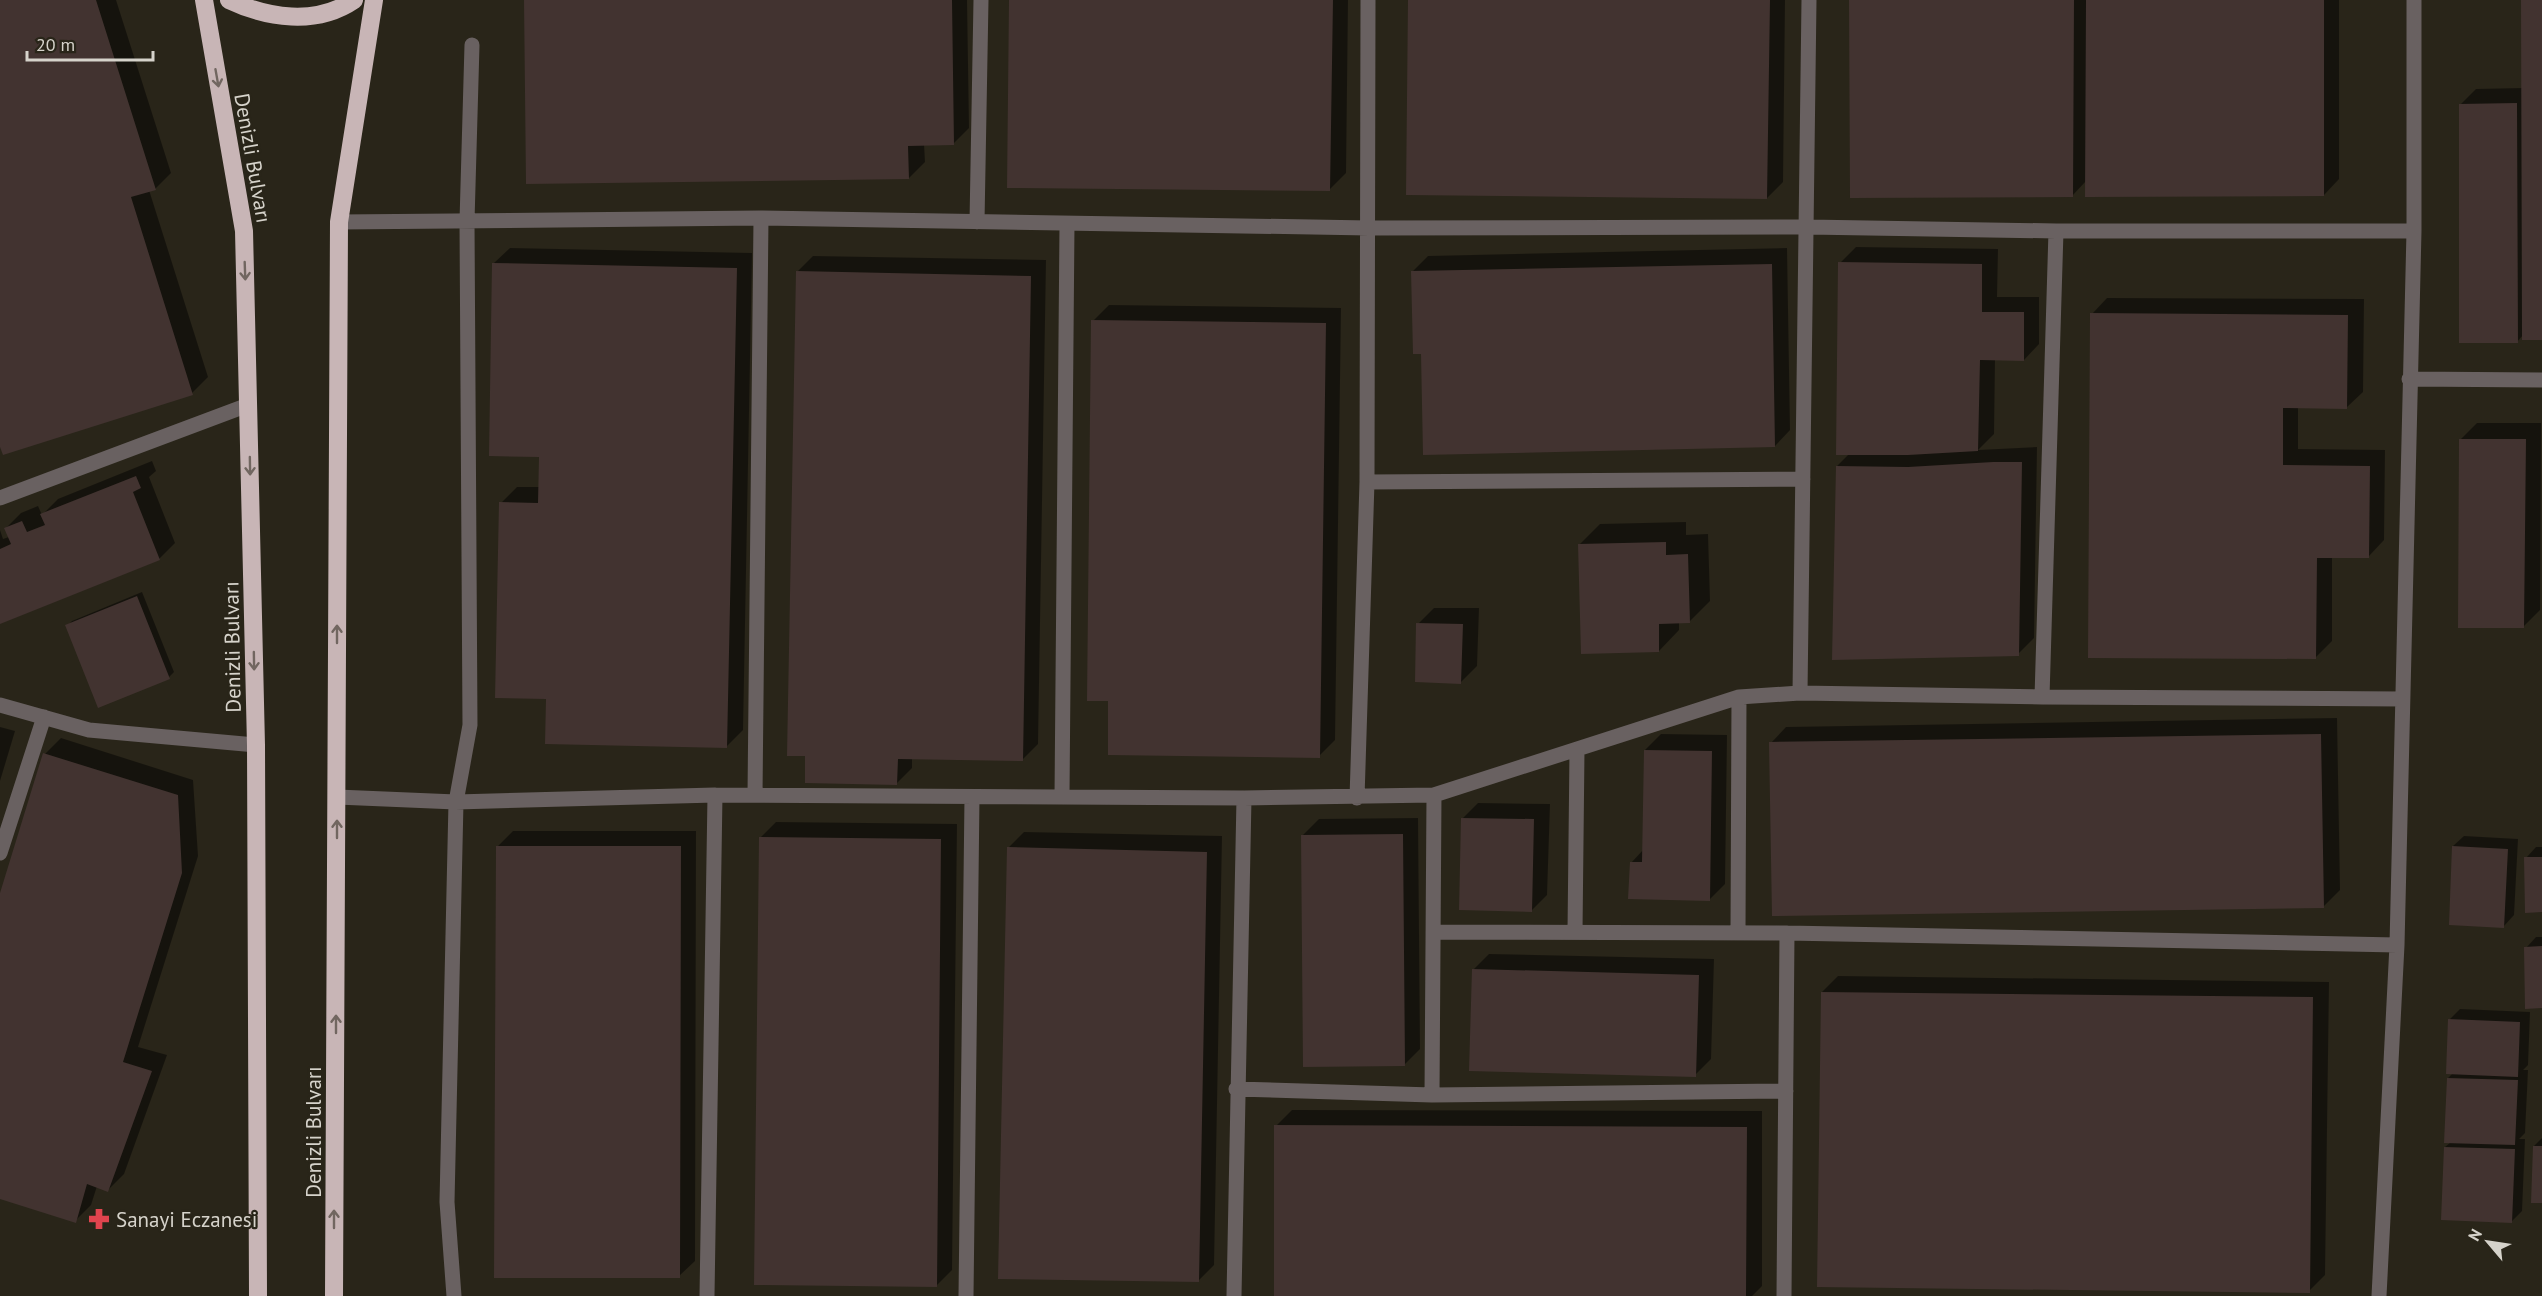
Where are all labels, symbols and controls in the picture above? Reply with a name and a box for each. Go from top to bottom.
scale bar [27,24,153,62]
text: 20 m [36,33,75,56]
one-way arrow [212,68,223,88]
street label: Denizli Bulvarı [228,91,278,225]
one-way arrow [239,261,251,281]
one-way arrow [244,456,256,476]
street label: Denizli Bulvarı [217,581,247,713]
one-way arrow [331,625,343,645]
one-way arrow [249,650,260,670]
one-way arrow [331,820,343,840]
one-way arrow [330,1015,342,1035]
street label: Denizli Bulvarı [300,1066,327,1198]
place label: Sanayi Eczanesi [116,1206,257,1233]
pharmacy icon: Sanayi Eczanesi [87,1207,111,1231]
one-way arrow [328,1210,340,1230]
north arrow [2458,1212,2518,1272]
text: N [2464,1225,2486,1244]

